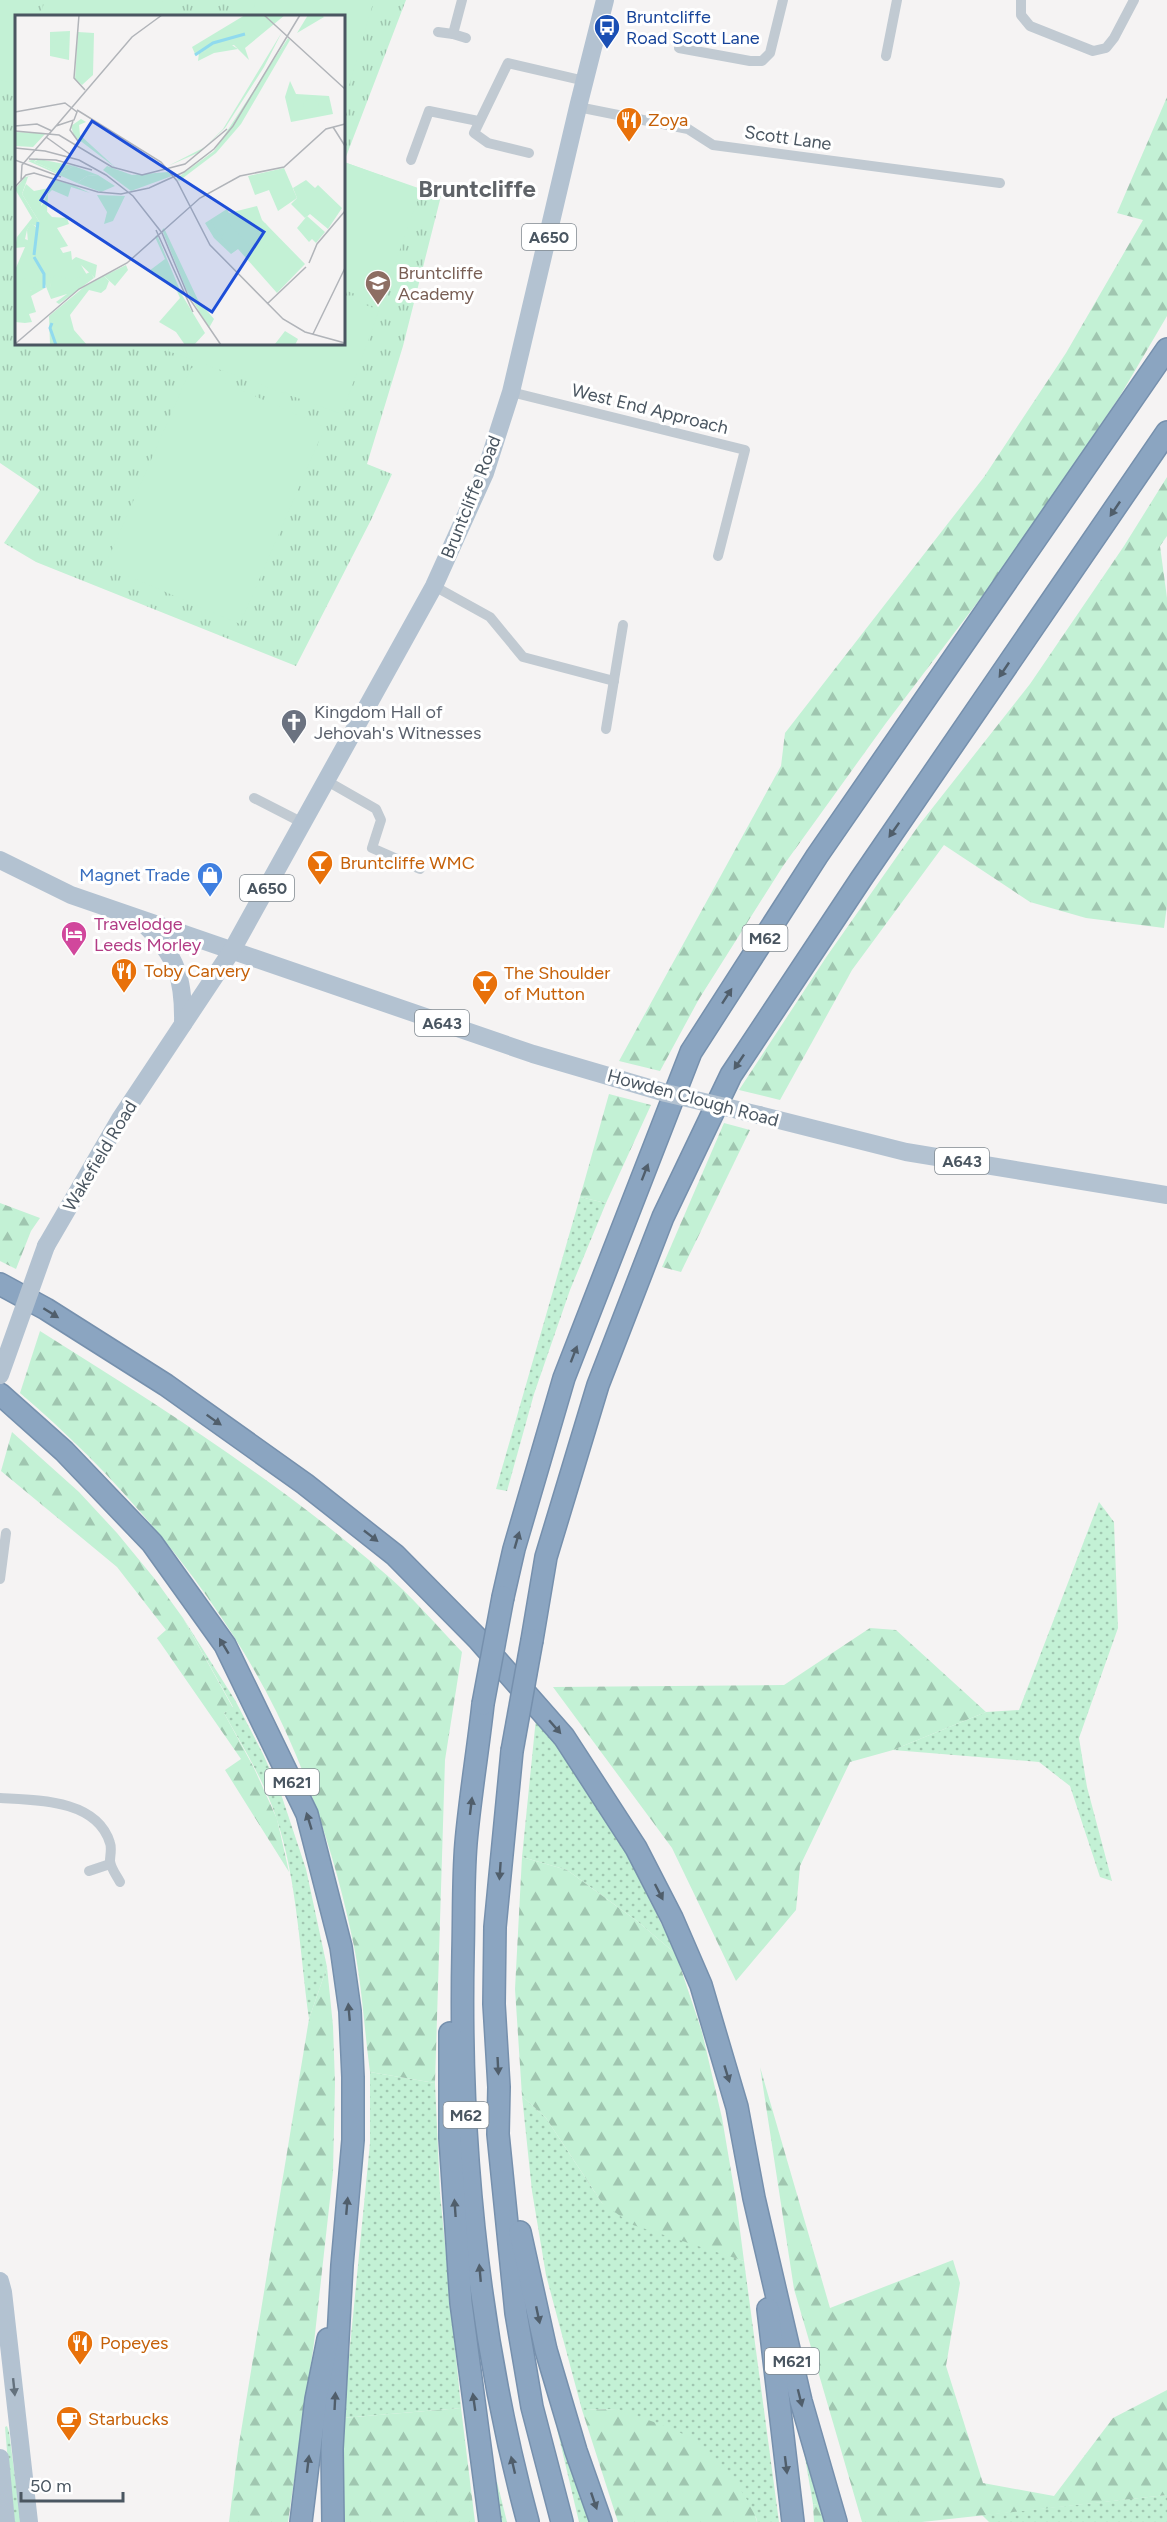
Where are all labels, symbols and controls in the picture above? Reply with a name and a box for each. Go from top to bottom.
place label: Bruntcliffe Road Scott Lane [626,6,760,49]
bus stop icon: Bruntcliffe Road Scott Lane [592,12,622,50]
inset map [15,15,345,345]
restaurant icon: Zoya [614,105,644,143]
place label: Zoya [648,109,688,131]
street label: Scott Lane [743,121,833,155]
district label: Bruntcliffe [418,174,536,203]
road number: A650 [522,224,576,250]
place label: Bruntcliffe Academy [398,262,483,305]
school or university icon: Bruntcliffe Academy [363,268,393,306]
street label: West End Approach [569,379,731,439]
street label: Bruntcliffe Road [436,432,506,562]
one-way arrow [1110,501,1121,517]
one-way arrow [998,661,1010,677]
place label: Kingdom Hall of Jehovah's Witnesses [314,701,481,744]
church icon: Kingdom Hall of Jehovah's Witnesses [279,707,309,745]
one-way arrow [888,822,900,838]
bar icon: Bruntcliffe WMC [305,848,335,886]
place label: Bruntcliffe WMC [340,852,475,874]
shop icon: Magnet Trade [195,860,225,898]
place label: Magnet Trade [79,864,190,886]
road number: A650 [240,875,294,901]
place label: Travelodge Leeds Morley [94,913,202,956]
hotel icon: Travelodge Leeds Morley [59,919,89,957]
road number: M62 [742,925,788,951]
restaurant icon: Toby Carvery [109,956,139,994]
place label: Toby Carvery [144,960,251,982]
place label: The Shoulder of Mutton [504,962,610,1005]
bar icon: The Shoulder of Mutton [470,968,500,1006]
one-way arrow [721,988,732,1004]
road number: A643 [415,1010,469,1036]
one-way arrow [733,1054,745,1070]
street label: Howden Clough Road [605,1065,781,1131]
street label: Wakefield Road [58,1097,142,1215]
road number: A643 [935,1148,989,1174]
one-way arrow [640,1163,650,1181]
one-way arrow [43,1307,59,1318]
one-way arrow [569,1344,579,1362]
one-way arrow [206,1414,222,1425]
one-way arrow [363,1529,378,1541]
one-way arrow [513,1531,522,1549]
one-way arrow [219,1638,230,1654]
one-way arrow [548,1719,561,1734]
road number: M621 [265,1769,319,1795]
one-way arrow [466,1797,475,1816]
one-way arrow [304,1812,313,1830]
one-way arrow [495,1862,505,1881]
one-way arrow [654,1883,663,1900]
one-way arrow [344,2002,354,2021]
one-way arrow [493,2057,502,2076]
one-way arrow [723,2065,732,2083]
road number: M62 [444,2102,488,2128]
one-way arrow [342,2197,352,2216]
one-way arrow [450,2198,459,2217]
one-way arrow [475,2264,485,2283]
one-way arrow [534,2305,543,2324]
restaurant icon: Popeyes [65,2328,95,2366]
place label: Popeyes [100,2332,168,2354]
road number: M621 [765,2348,819,2374]
one-way arrow [9,2378,19,2397]
one-way arrow [796,2389,806,2407]
one-way arrow [331,2391,340,2410]
one-way arrow [469,2392,479,2411]
cafe icon: Starbucks [54,2404,84,2442]
place label: Starbucks [88,2408,169,2430]
one-way arrow [303,2454,313,2473]
one-way arrow [782,2455,791,2474]
one-way arrow [508,2456,518,2475]
scale bar [21,2465,123,2503]
text: 50 m [30,2475,72,2497]
one-way arrow [589,2492,599,2510]

